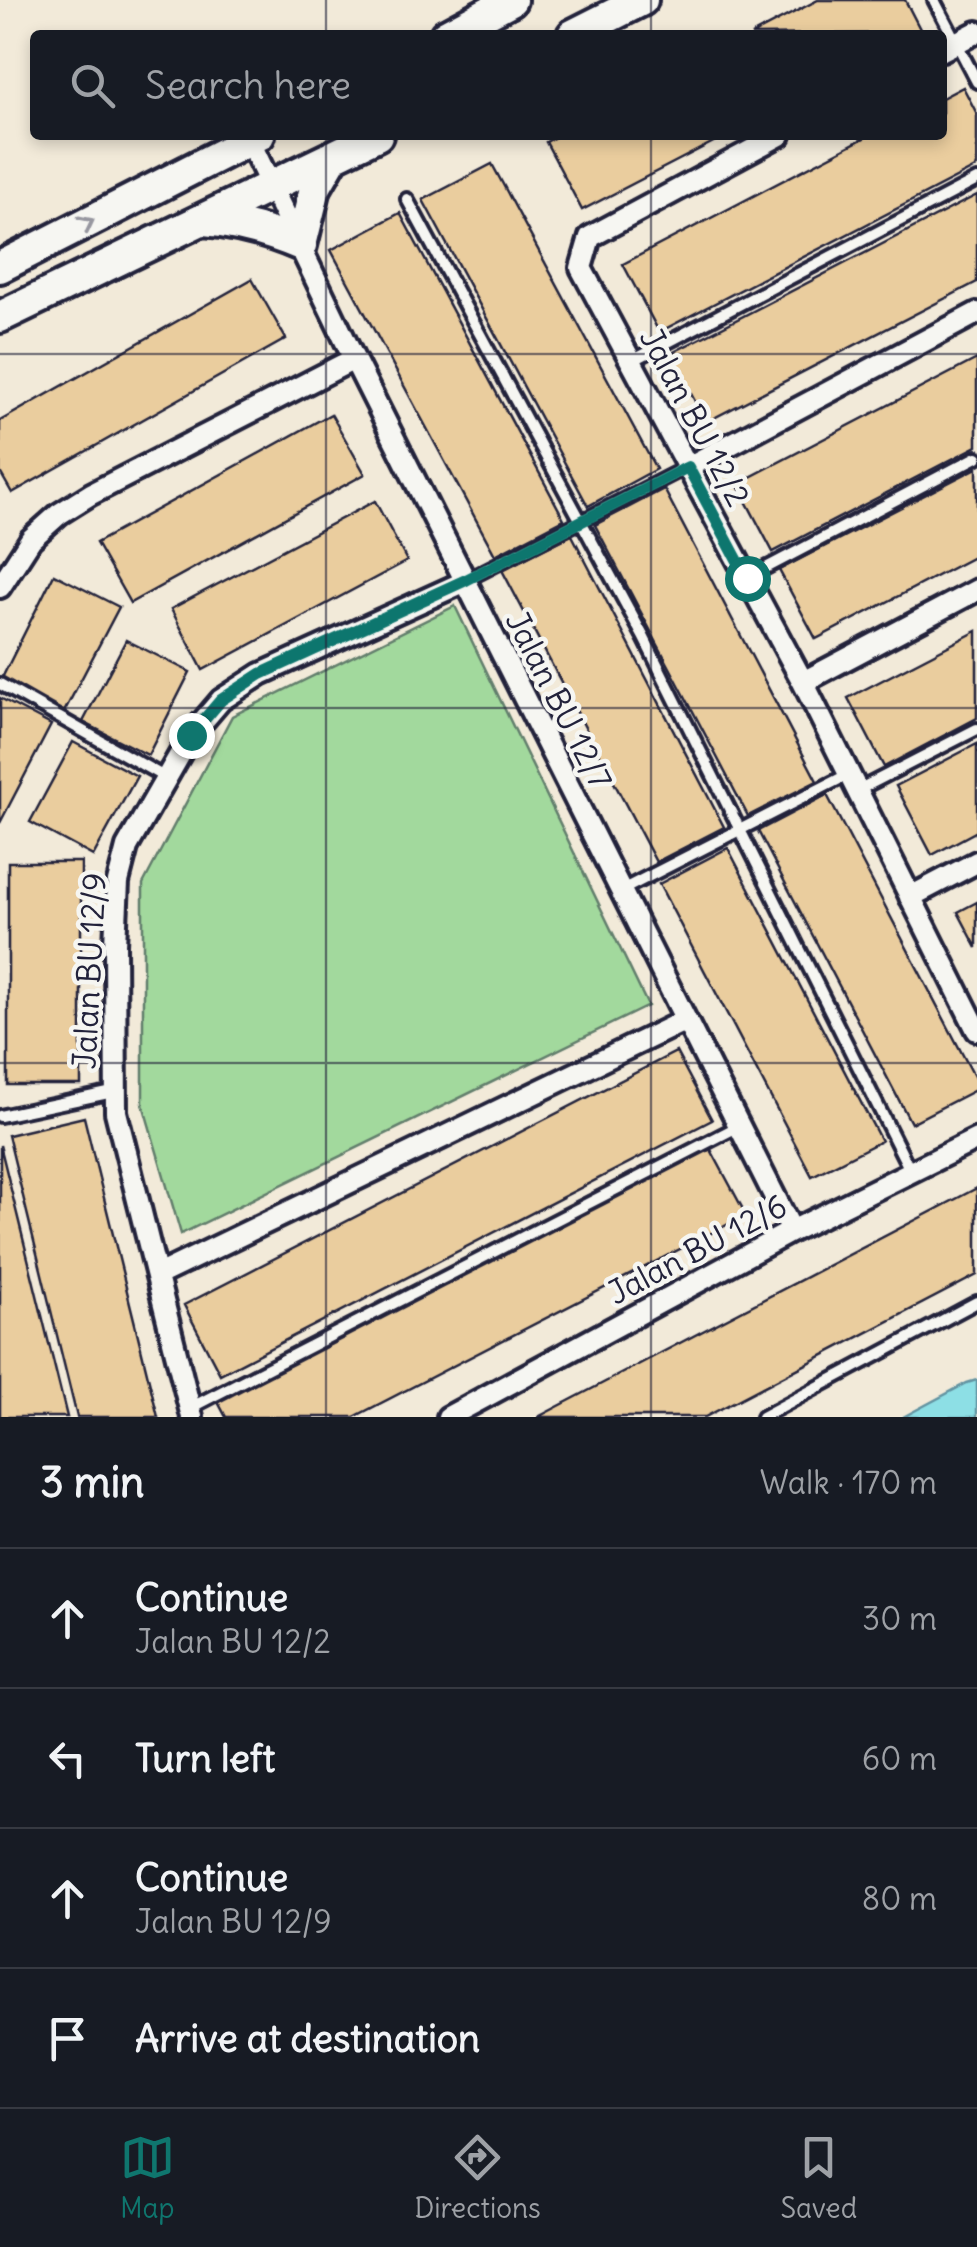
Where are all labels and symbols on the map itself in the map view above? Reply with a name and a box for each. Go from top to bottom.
one-way arrow [77,215,95,235]
street label: Jalan BU 12/2 [631,321,759,513]
route start [725,556,771,602]
street label: Jalan BU 12/7 [497,604,621,796]
route end [169,713,215,759]
street label: Jalan BU 12/9 [63,872,115,1070]
street label: Jalan BU 12/6 [600,1185,794,1313]

